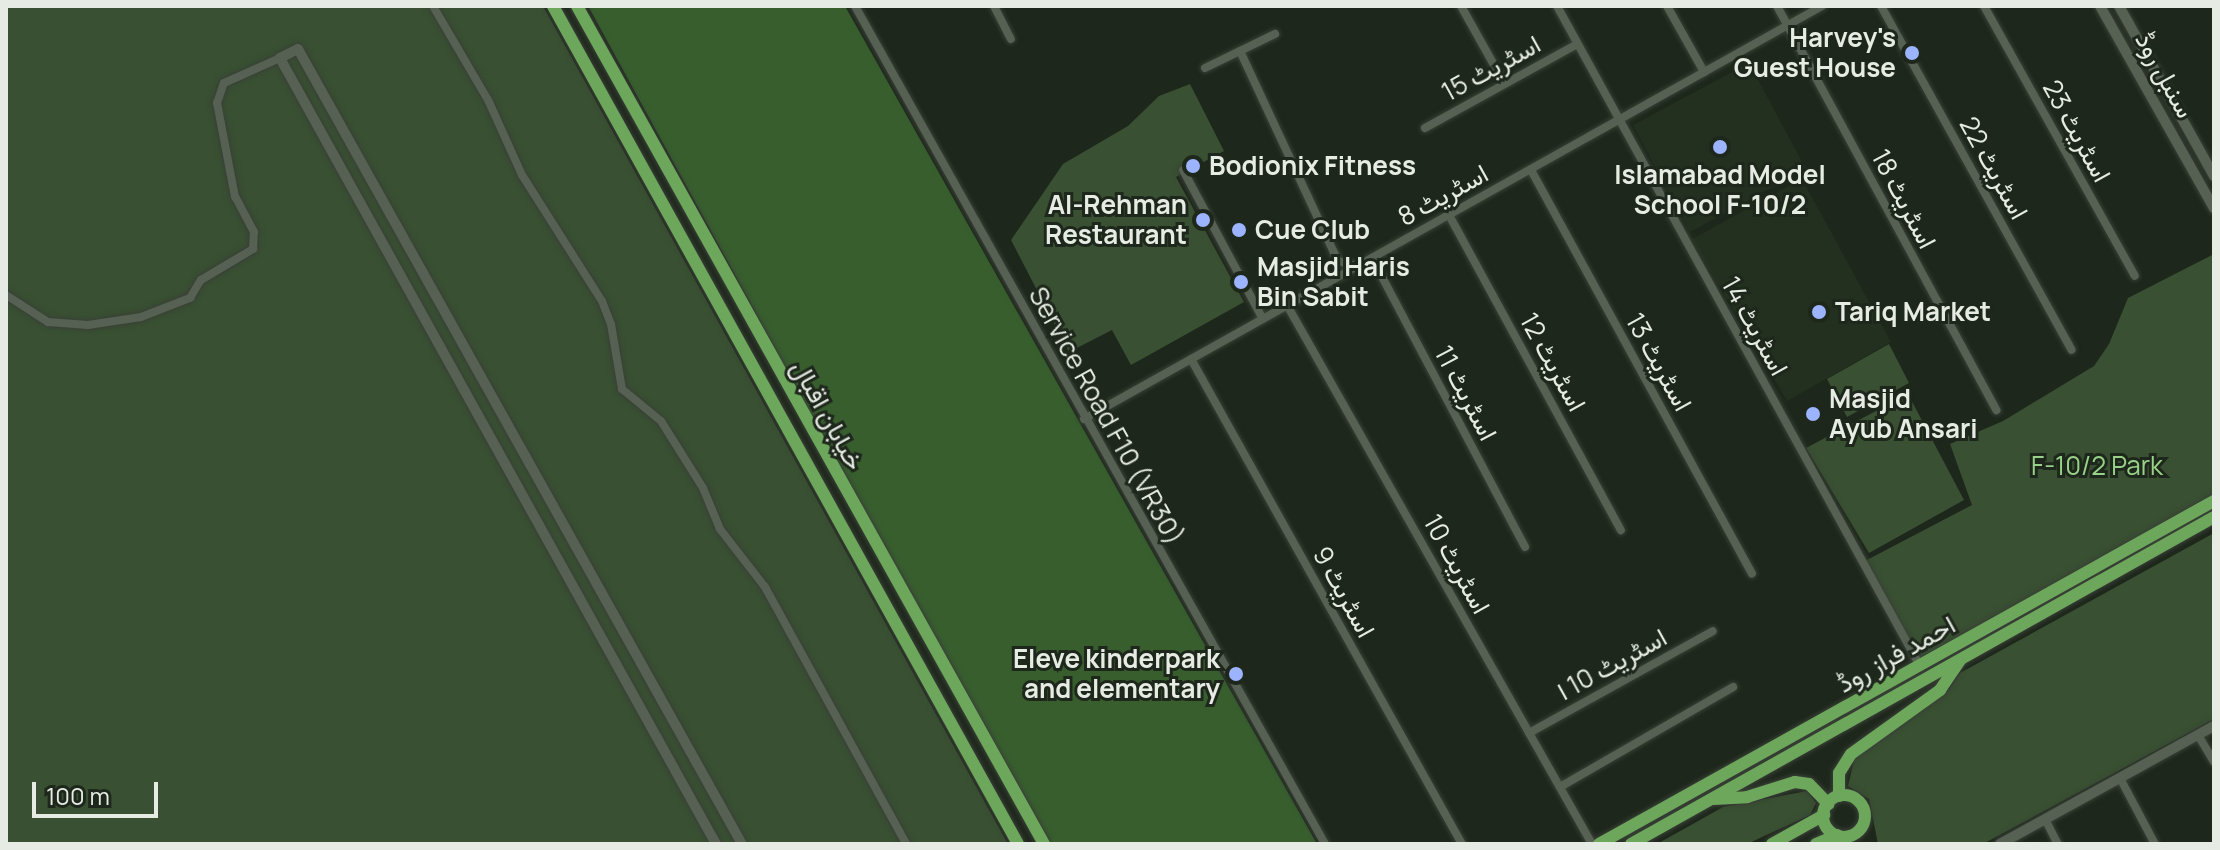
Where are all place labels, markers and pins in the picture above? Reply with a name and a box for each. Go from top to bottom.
place label: Harvey's Guest House [1734,22,1896,84]
marker: Harvey's Guest House [1903,44,1921,62]
marker: Islamabad Model School F-10/2 [1711,138,1729,156]
place label: Bodionix Fitness [1209,150,1416,182]
marker: Bodionix Fitness [1184,157,1202,175]
place label: Islamabad Model School F-10/2 [1614,159,1826,220]
place label: Al-Rehman Restaurant [1045,189,1187,250]
marker: Al-Rehman Restaurant [1194,211,1212,229]
place label: Cue Club [1255,214,1370,246]
marker: Cue Club [1230,221,1248,239]
place label: Masjid Haris Bin Sabit [1257,251,1410,312]
marker: Masjid Haris Bin Sabit [1232,273,1250,291]
place label: Tariq Market [1835,296,1991,328]
marker: Tariq Market [1810,303,1828,321]
place label: Masjid Ayub Ansari [1829,383,1978,444]
marker: Masjid Ayub Ansari [1804,405,1822,423]
place label: Eleve kinderpark and elementary [1013,643,1220,704]
marker: Eleve kinderpark and elementary [1227,665,1245,683]

